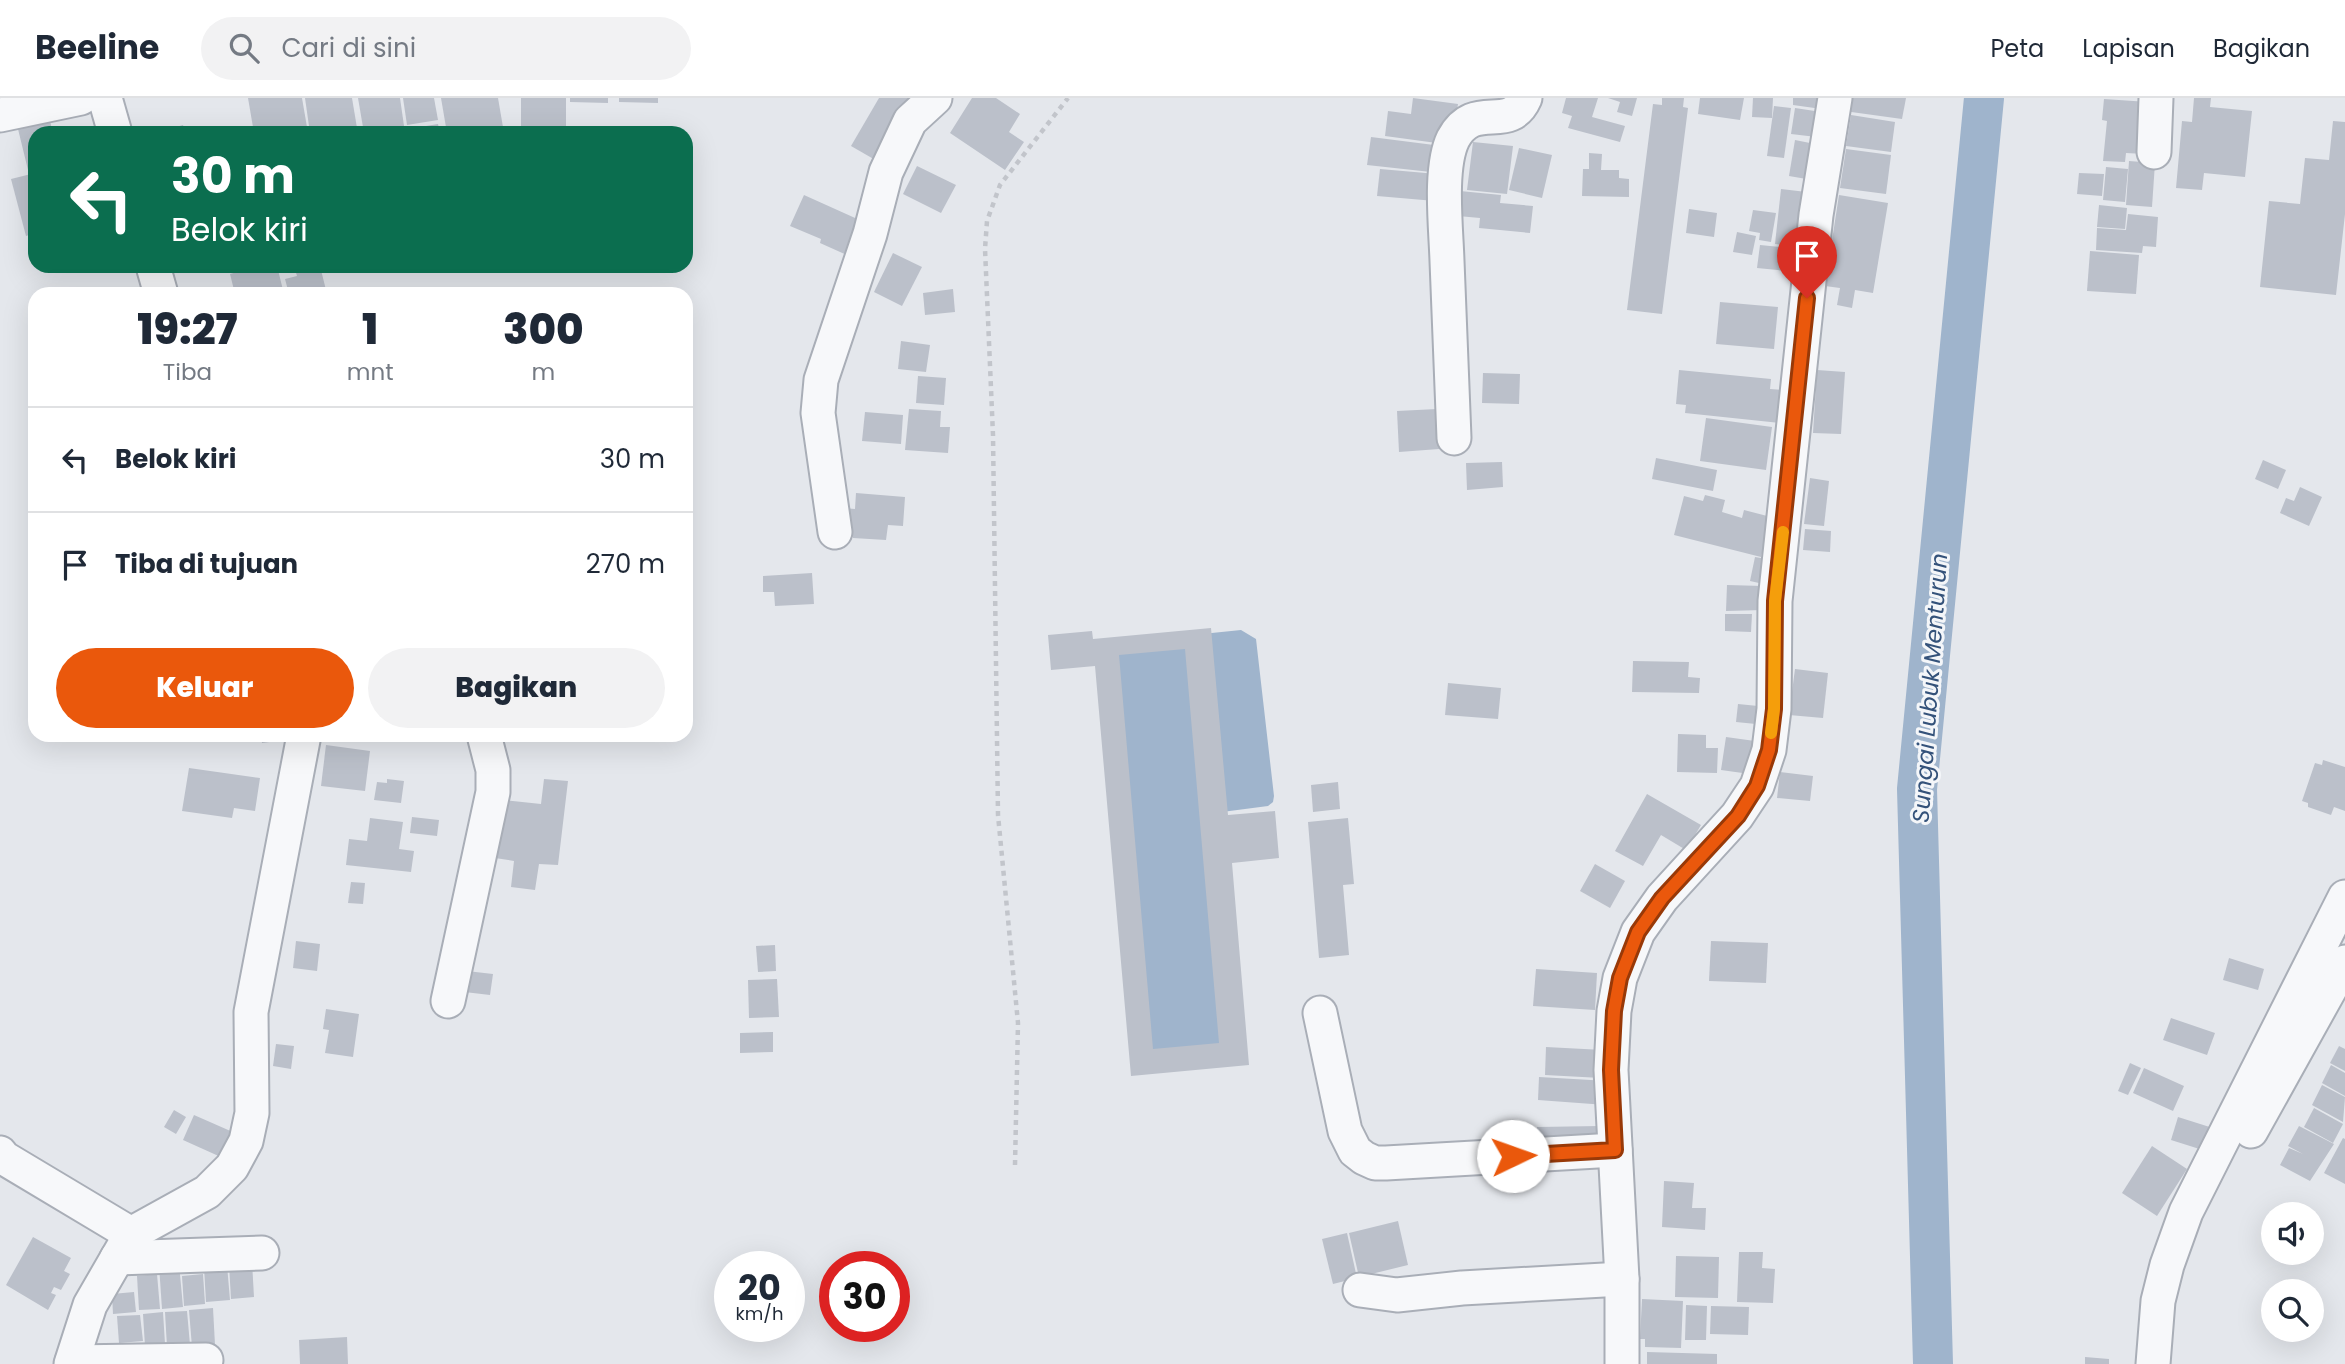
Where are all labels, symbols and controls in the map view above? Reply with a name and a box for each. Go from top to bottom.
search box [201,17,691,80]
text: Beeline [35,24,159,71]
icon: search [225,29,263,67]
text: Cari di sini [281,30,416,66]
text: Peta [1990,32,2044,65]
text: Lapisan [2082,32,2175,65]
text: Bagikan [2213,32,2310,65]
text: 30 m [171,142,295,210]
icon: left [56,154,147,245]
text: Belok kiri [171,207,308,252]
pin [1777,226,1837,298]
icon: arrive [1788,237,1826,275]
text: 19:27 [137,300,238,359]
text: 1 [362,300,378,359]
text: 300 [503,300,584,359]
text: Tiba [163,356,212,388]
text: mnt [347,356,394,388]
text: m [531,356,555,388]
icon: left [56,441,94,479]
text: Belok kiri [115,441,237,477]
text: 30 m [600,441,665,477]
icon: arrive [56,546,94,584]
text: Tiba di tujuan [115,546,298,582]
text: 270 m [586,546,665,582]
water label: Sungai Lubuk Menturun [1905,552,1955,824]
button: Keluar [56,648,354,728]
button: Bagikan [368,648,665,728]
position arrow [1476,1119,1550,1193]
map controls [2261,1202,2324,1342]
button: sound [2261,1202,2324,1265]
speed limit sign: 30 [819,1251,910,1342]
text: 20 [738,1263,781,1312]
button: search [2261,1279,2324,1342]
text: km/h [736,1301,783,1326]

